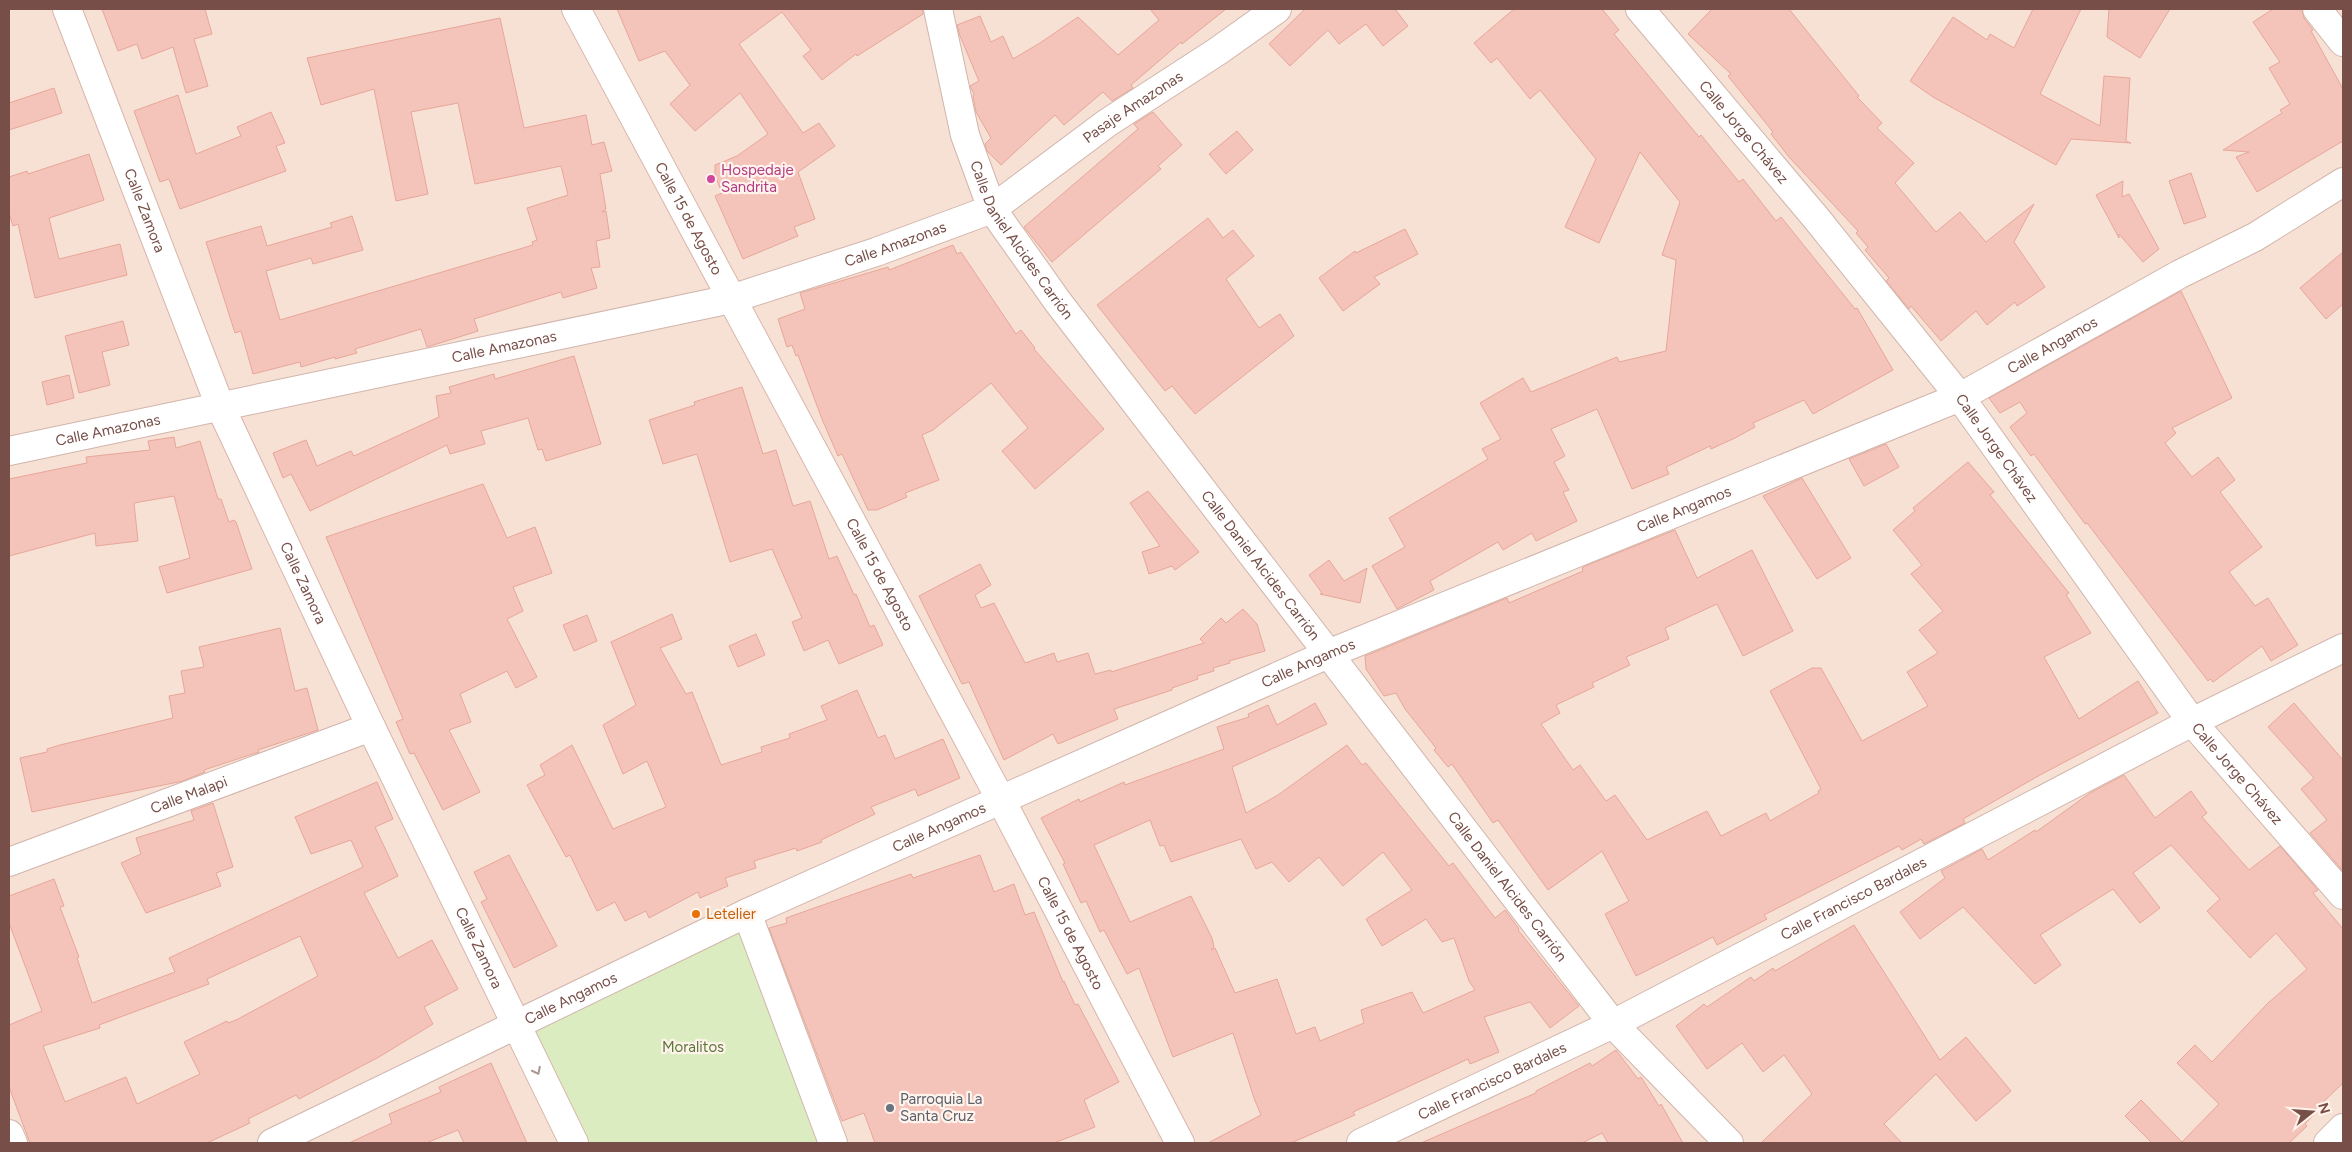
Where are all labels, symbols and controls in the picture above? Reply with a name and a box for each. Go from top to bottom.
street label: Pasaje Amazonas [1079,67,1186,147]
street label: Calle Jorge Chávez [1695,77,1792,187]
street label: Calle Daniel Alcides Carrión [966,158,1077,323]
street label: Calle 15 de Agosto [651,159,726,278]
place label: Hospedaje Sandrita [721,161,794,196]
street label: Calle Zamora [120,166,169,255]
marker: Hospedaje Sandrita [705,173,717,185]
street label: Calle Amazonas [842,218,949,271]
street label: Calle Angamos [2004,313,2101,378]
street label: Calle Amazonas [450,327,558,367]
street label: Calle Jorge Chávez [1952,390,2041,506]
street label: Calle Amazonas [54,410,162,450]
street label: Calle Angamos [1634,482,1734,537]
street label: Calle Daniel Alcides Carrión [1197,487,1324,644]
street label: Calle 15 de Agosto [842,515,918,634]
street label: Calle Zamora [276,539,330,627]
street label: Calle Angamos [1258,635,1358,692]
street label: Calle Jorge Chávez [2188,719,2286,828]
street label: Calle Malapi [148,772,230,817]
street label: Calle Angamos [889,799,989,856]
street label: Calle Daniel Alcides Carrión [1444,808,1571,965]
street label: Calle Francisco Bardales [1778,853,1930,944]
street label: Calle 15 de Agosto [1033,873,1108,993]
street label: Calle Zamora [451,904,506,992]
place label: Letelier [706,905,756,923]
marker: Letelier [690,908,702,920]
street label: Calle Angamos [522,968,620,1028]
park label: Moralitos [662,1038,724,1056]
street label: Calle Francisco Bardales [1415,1038,1569,1124]
one-way arrow [531,1065,541,1074]
north arrow [2287,1087,2337,1137]
place label: Parroquia La Santa Cruz [900,1090,982,1125]
text: N [2314,1101,2334,1116]
marker: Parroquia La Santa Cruz [884,1102,896,1114]

